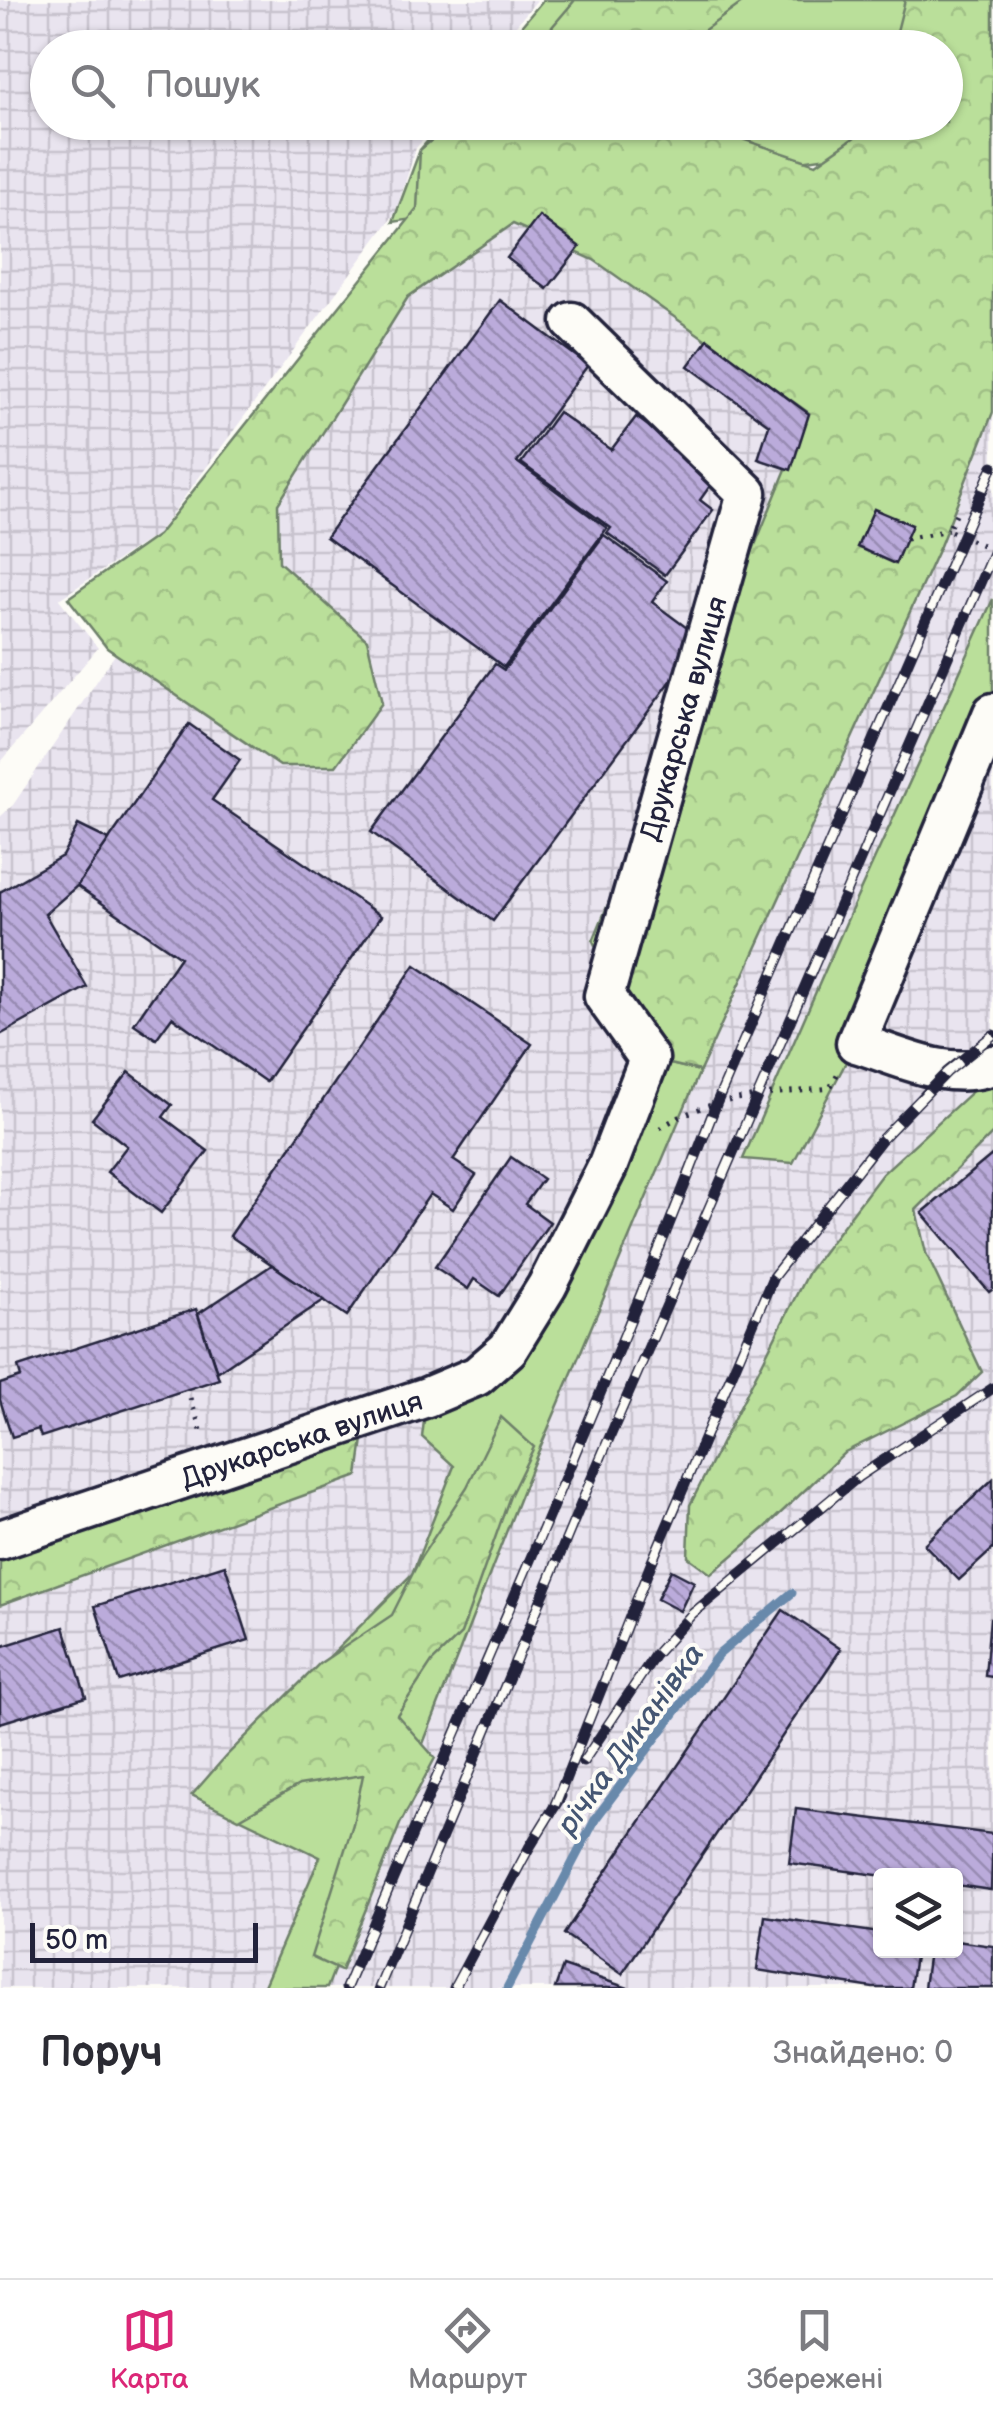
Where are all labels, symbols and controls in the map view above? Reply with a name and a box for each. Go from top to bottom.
search box [30,30,963,140]
icon: search [65,58,120,113]
text: Пошук [145,63,260,108]
street label: Друкарська вулиця [634,593,735,845]
street label: Друкарська вулиця [177,1385,427,1496]
water label: річка Диканівка [549,1637,712,1843]
map controls [873,1868,963,1958]
button: layers [873,1868,963,1958]
scale bar [30,1918,258,1962]
text: 50 m [45,1924,108,1957]
text: Поруч [40,2028,163,2079]
text: Знайдено: 0 [773,2034,953,2073]
tab: Карта [110,2303,189,2396]
tab: Маршрут [408,2303,527,2396]
tab: Збережені [747,2303,883,2396]

